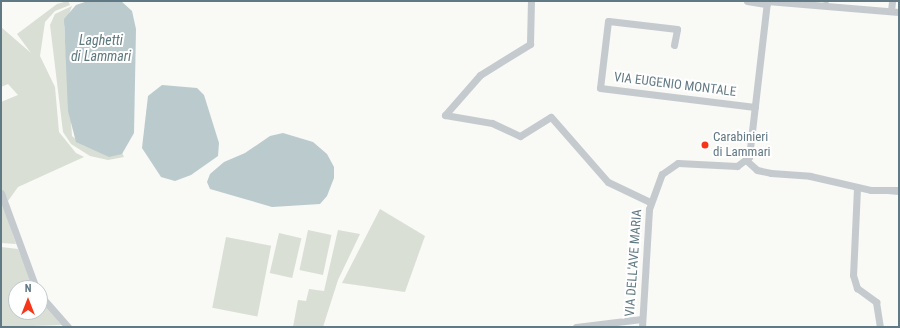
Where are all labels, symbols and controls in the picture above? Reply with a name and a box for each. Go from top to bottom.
water label: Laghetti di Lammari [71,32,131,64]
street label: VIA EUGENIO MONTALE [613,70,737,100]
place label: Carabinieri di Lammari [713,130,771,161]
marker: Carabinieri di Lammari [700,140,710,150]
street label: VIA DELL'AVE MARIA [622,209,646,317]
north arrow [8,280,48,320]
text: N [25,282,31,295]

